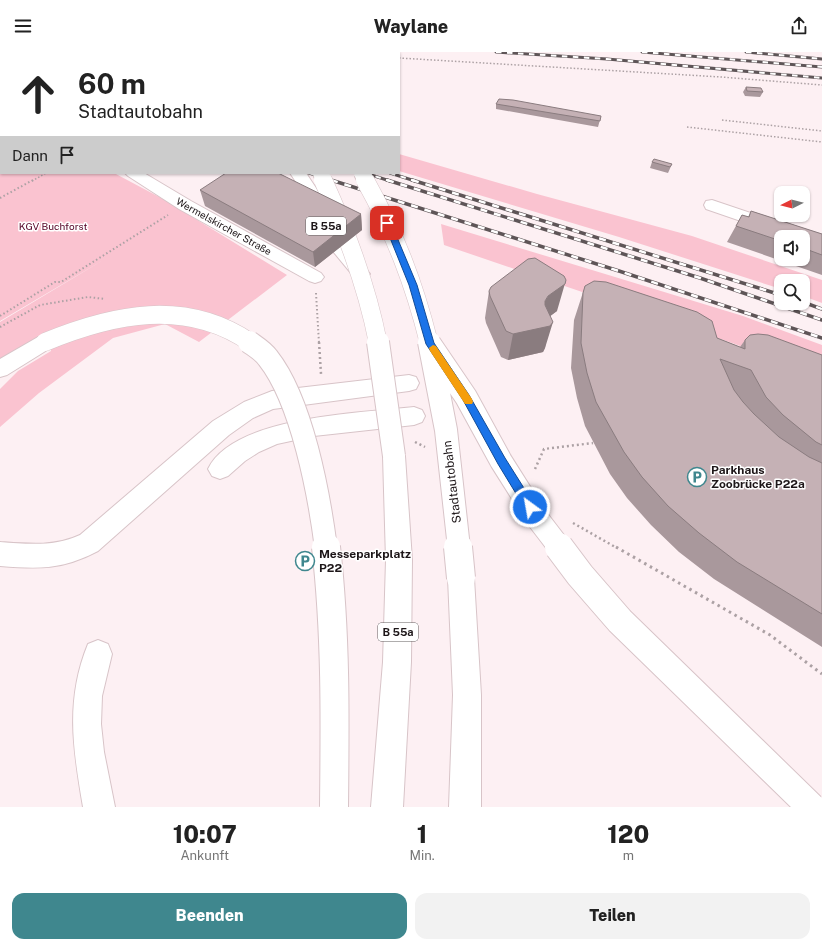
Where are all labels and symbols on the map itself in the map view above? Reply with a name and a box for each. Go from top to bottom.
north arrow [774,186,810,222]
street label: Wermelskircher Straße [174,195,274,257]
pin [370,206,404,240]
road number: B 55a [306,217,346,235]
park label: KGV Buchforst [19,220,87,232]
street label: Stadtautobahn [440,440,464,524]
place label: Parkhaus Zoobrücke P22a [711,463,805,491]
parking icon: Parkhaus Zoobrücke P22a [686,466,708,488]
position arrow [509,486,551,528]
place label: Messeparkplatz P22 [319,547,411,575]
parking icon: Messeparkplatz P22 [294,550,316,572]
road number: B 55a [378,623,418,641]

